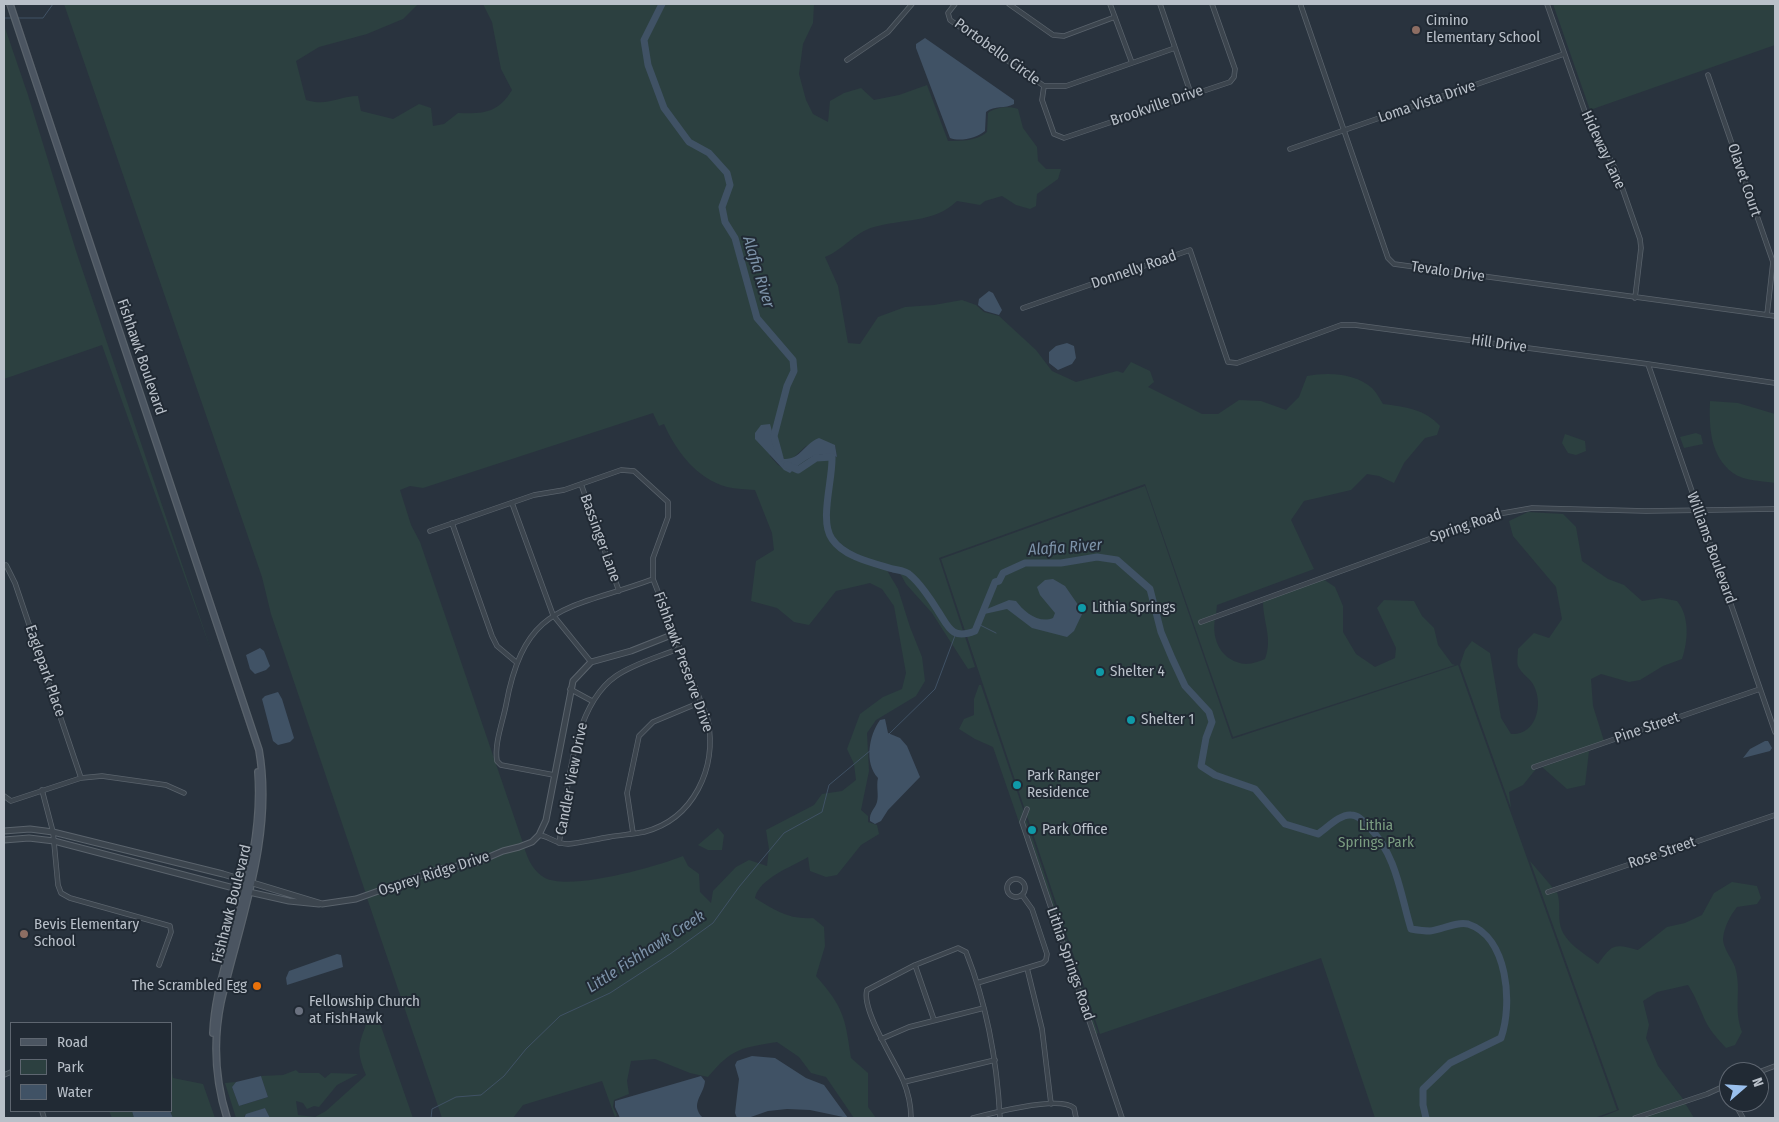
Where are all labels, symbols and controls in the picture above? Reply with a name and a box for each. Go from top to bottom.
place label: Cimino Elementary School [1426,12,1540,47]
street label: Portobello Circle [951,15,1043,89]
marker: Cimino Elementary School [1410,24,1422,36]
street label: Loma Vista Drive [1376,77,1478,127]
street label: Brookville Drive [1108,82,1206,130]
street label: Hideway Lane [1577,108,1629,192]
street label: Olavet Court [1723,141,1765,219]
water label: Alafia River [738,234,778,310]
street label: Donnelly Road [1089,247,1179,293]
street label: Tevalo Drive [1410,258,1486,286]
street label: Fishhawk Boulevard [113,297,169,417]
street label: Hill Drive [1470,331,1528,357]
street label: Williams Boulevard [1682,490,1740,606]
street label: Bassinger Lane [576,492,624,584]
street label: Spring Road [1428,505,1504,547]
water label: Alafia River [1027,536,1103,560]
street label: Fishhawk Preserve Drive [649,589,717,735]
place label: Lithia Springs [1092,599,1176,617]
marker: Lithia Springs [1076,602,1088,614]
street label: Eaglepark Place [21,623,69,719]
place label: Shelter 4 [1110,663,1165,681]
marker: Shelter 4 [1094,666,1106,678]
street label: Pine Street [1612,709,1682,747]
place label: Shelter 1 [1141,711,1194,729]
marker: Shelter 1 [1125,714,1137,726]
street label: Candler View Drive [552,721,592,837]
place label: Park Ranger Residence [1027,767,1100,802]
marker: Park Ranger Residence [1011,779,1023,791]
park label: Lithia Springs Park [1338,817,1414,852]
place label: Park Office [1042,821,1108,839]
marker: Park Office [1026,824,1038,836]
street label: Rose Street [1626,833,1698,873]
street label: Fishhawk Boulevard [209,843,255,965]
street label: Osprey Ridge Drive [376,848,492,900]
street label: Lithia Springs Road [1042,905,1098,1023]
water label: Little Fishhawk Creek [583,907,709,997]
place label: Bevis Elementary School [34,916,139,951]
marker: Bevis Elementary School [18,928,30,940]
place label: The Scrambled Egg [132,977,247,995]
marker: The Scrambled Egg [251,980,263,992]
place label: Fellowship Church at FishHawk [309,993,420,1028]
marker: Fellowship Church at FishHawk [293,1005,305,1017]
legend [10,1022,172,1112]
text: Road [57,1033,88,1051]
text: Park [57,1058,84,1076]
north arrow [1719,1062,1769,1112]
text: N [1748,1076,1767,1089]
text: Water [57,1083,92,1101]

